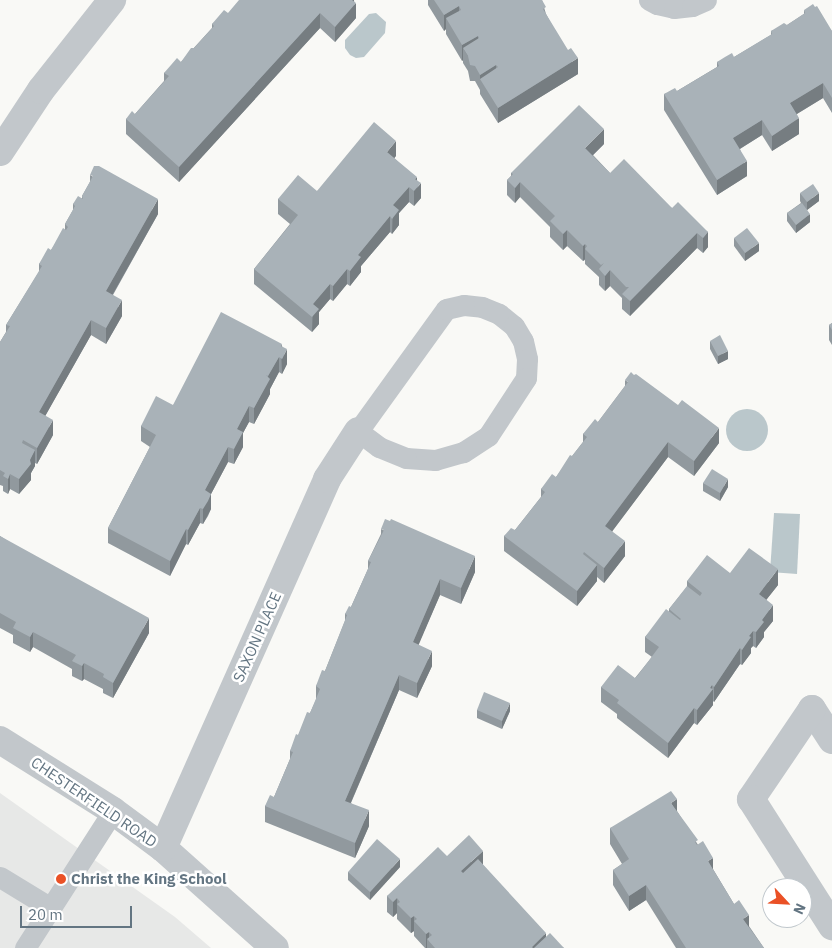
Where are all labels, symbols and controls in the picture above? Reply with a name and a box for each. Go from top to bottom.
street label: SAXON PLACE [229,589,285,685]
street label: CHESTERFIELD ROAD [28,753,160,851]
place label: Christ the King School [71,870,226,888]
marker: Christ the King School [55,873,67,885]
north arrow [762,878,812,928]
scale bar [22,896,135,928]
text: N [789,901,810,917]
text: 20 m [28,905,63,924]

